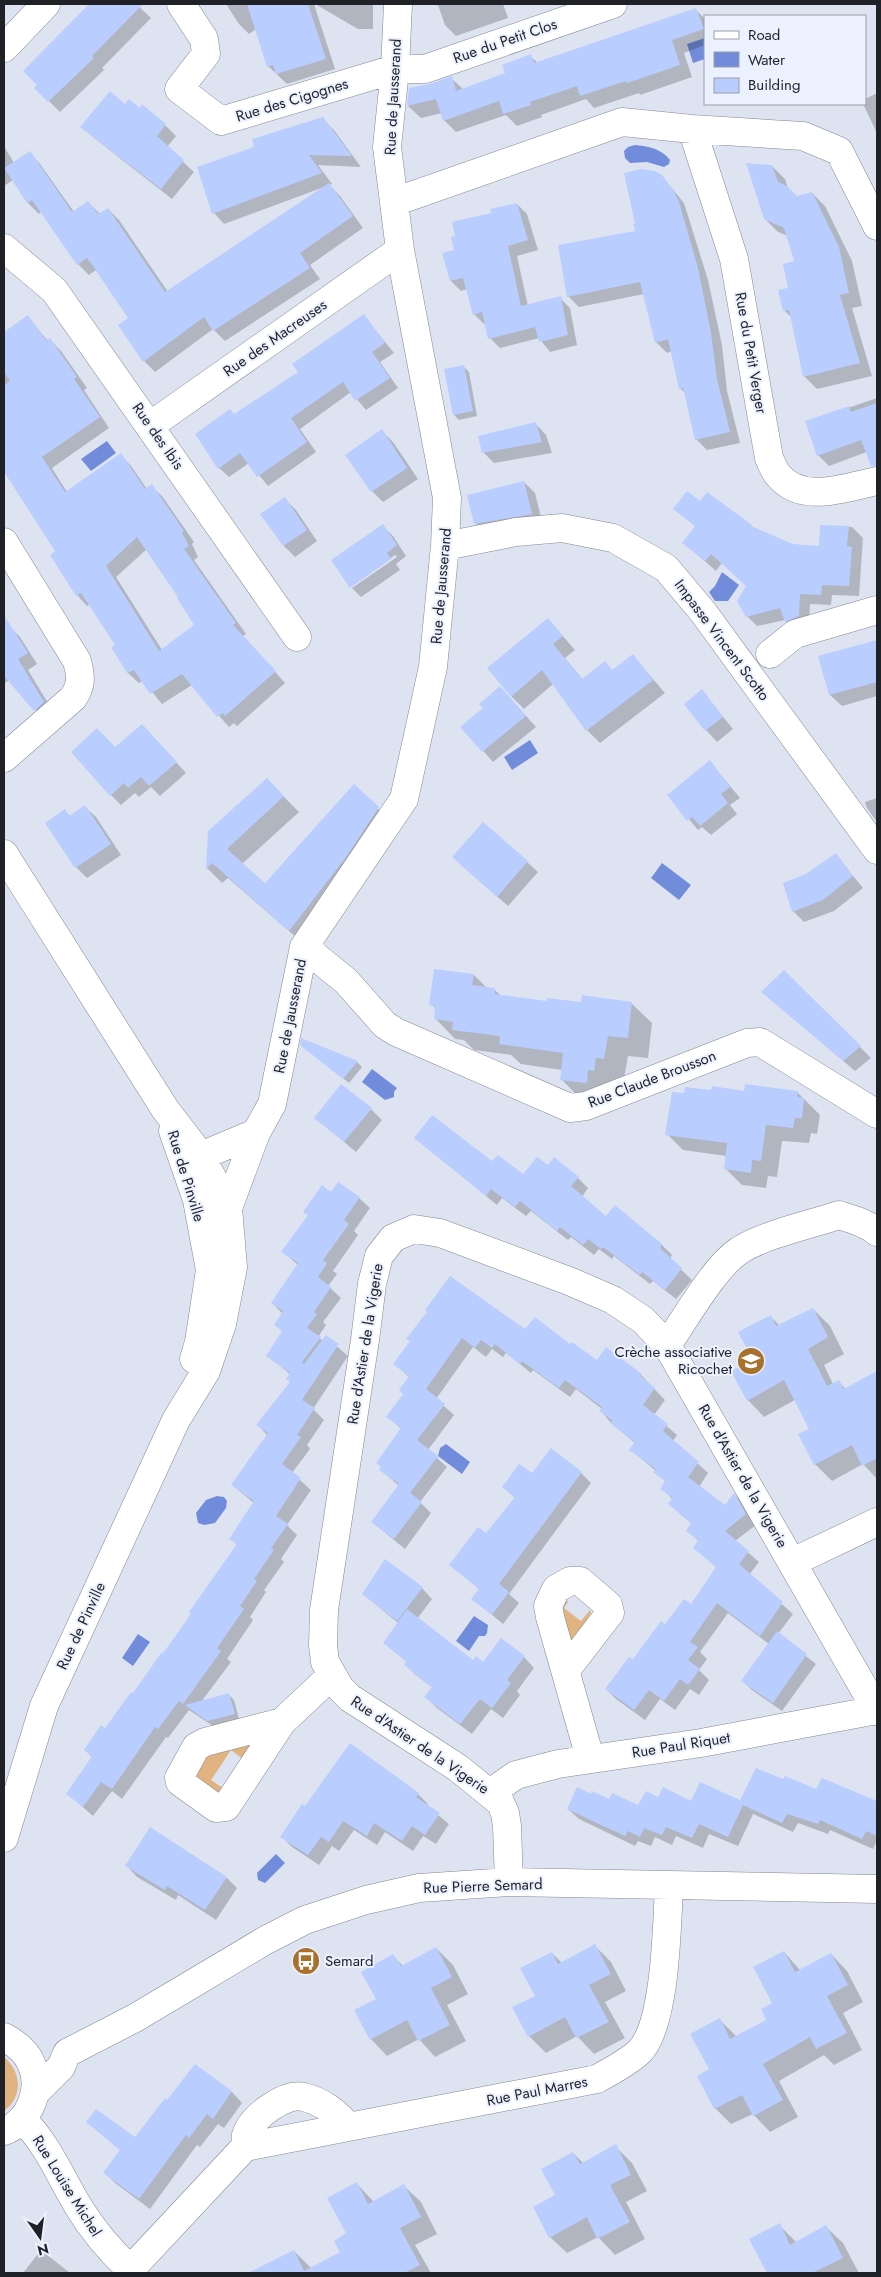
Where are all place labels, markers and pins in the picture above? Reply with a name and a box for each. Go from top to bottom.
place label: Crèche associative Ricochet [614,1341,732,1380]
school or university icon: Crèche associative Ricochet [736,1346,766,1376]
bus stop icon: Semard [291,1946,321,1976]
place label: Semard [325,1950,374,1972]

